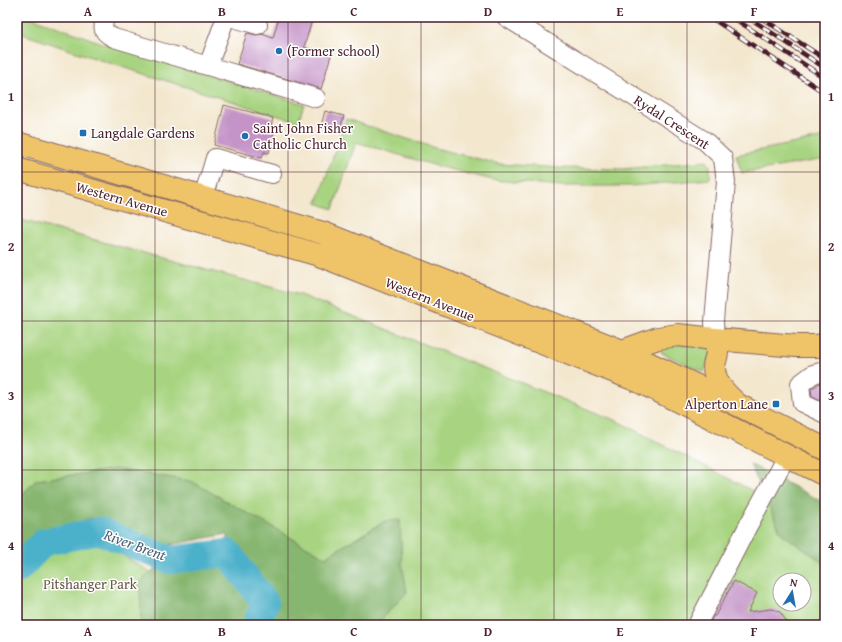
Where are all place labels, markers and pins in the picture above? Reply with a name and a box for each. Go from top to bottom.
place label: (Former school) [287,41,380,61]
marker: (Former school) [274,46,284,56]
place label: Saint John Fisher Catholic Church [253,118,353,154]
place label: Langdale Gardens [91,123,195,143]
marker: Langdale Gardens [78,128,88,138]
marker: Saint John Fisher Catholic Church [240,131,250,141]
place label: Alperton Lane [685,394,768,414]
marker: Alperton Lane [771,399,781,409]

